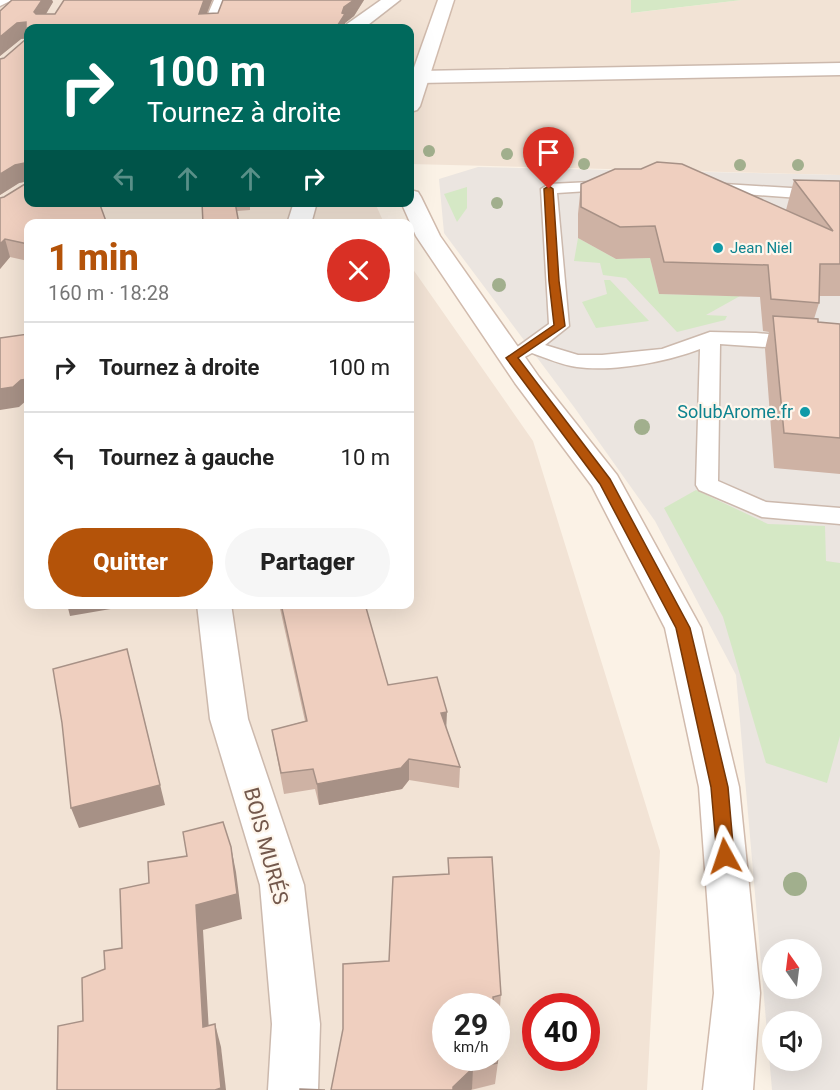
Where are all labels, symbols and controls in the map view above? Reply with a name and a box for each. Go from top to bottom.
text: 100 m [147,47,266,96]
icon: right [48,48,126,126]
text: Tournez à droite [147,97,341,129]
pin [523,127,574,189]
icon: arrive [532,136,565,169]
icon: left [108,162,141,195]
icon: ahead [171,162,204,195]
icon: ahead [234,162,267,195]
icon: right [297,162,330,195]
text: 1 min [48,237,139,279]
button: close [327,239,390,302]
place label: Jean Niel [730,239,792,257]
marker: Jean Niel [711,241,725,255]
text: 160 m · 18:28 [48,281,169,305]
icon: right [48,351,81,384]
text: Tournez à droite [99,355,259,380]
text: 100 m [328,355,390,380]
place label: SolubArome.fr [677,401,793,422]
marker: SolubArome.fr [798,405,812,419]
icon: left [48,441,81,474]
text: Tournez à gauche [99,445,274,470]
text: 10 m [341,445,390,470]
button: Quitter [48,528,213,597]
button: Partager [225,528,390,597]
street label: BOIS MURÉS [239,785,293,907]
position arrow [693,824,757,888]
north arrow [762,939,822,999]
map controls [762,939,822,1071]
speed limit sign: 40 [522,993,600,1071]
text: 29 [454,1007,488,1042]
button: sound [762,1011,822,1071]
text: km/h [453,1038,489,1056]

